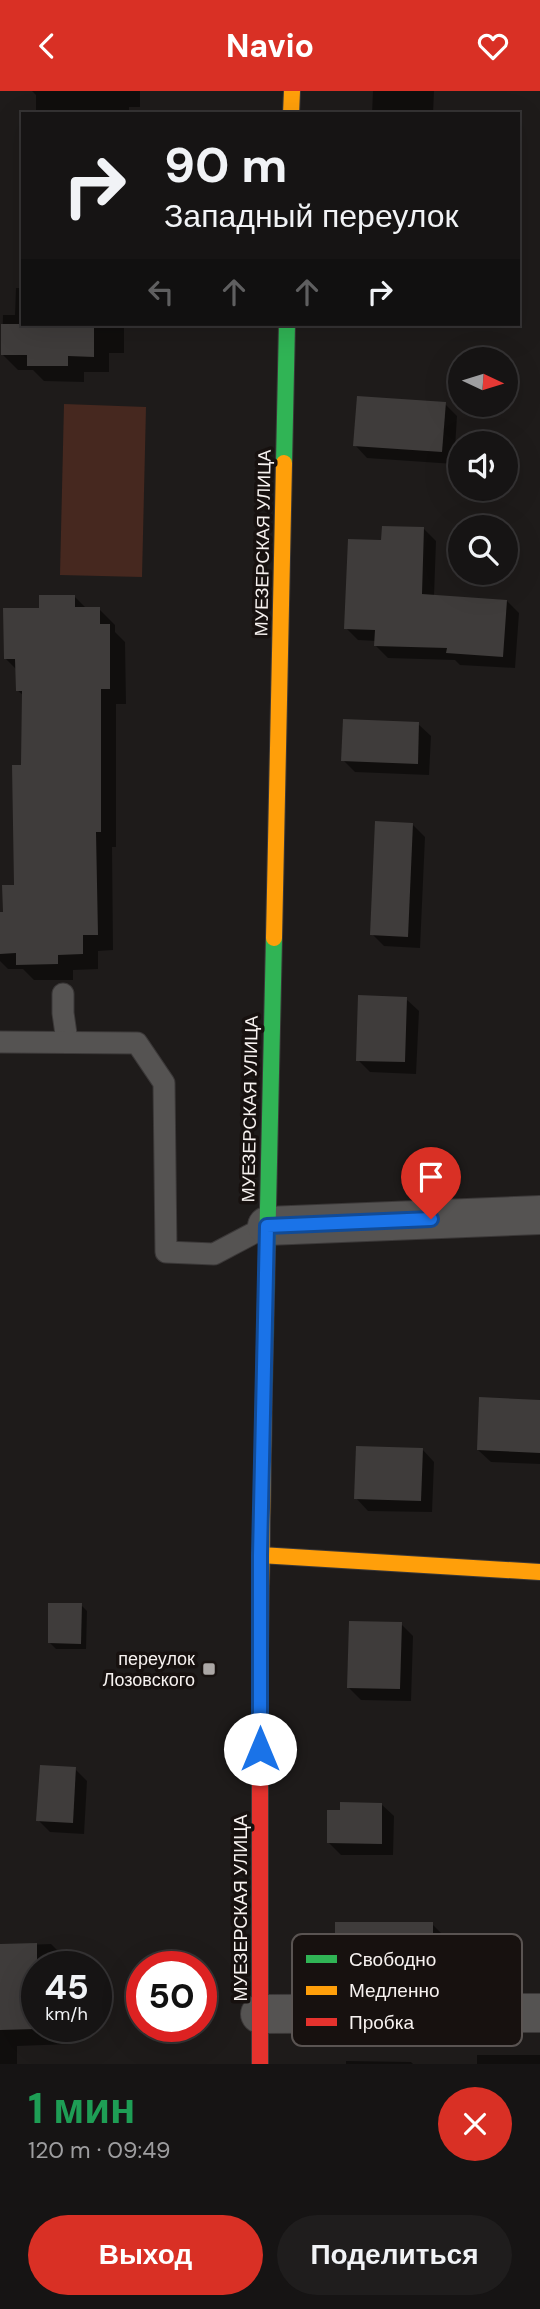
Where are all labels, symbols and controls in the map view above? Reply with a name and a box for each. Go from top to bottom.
text: Navio [226,25,314,67]
icon: back [28,27,66,65]
icon: heart [474,27,512,65]
text: 90 m [164,133,287,197]
icon: right [49,140,140,231]
text: Западный переулок [164,195,458,237]
icon: left [142,273,180,311]
icon: ahead [215,273,253,311]
icon: ahead [288,273,326,311]
icon: right [361,273,399,311]
north arrow [448,347,518,417]
map controls [448,347,518,585]
button: sound [448,431,518,501]
street label: МУЕЗЕРСКАЯ УЛИЦА [249,449,277,637]
button: search [448,515,518,585]
street label: МУЕЗЕРСКАЯ УЛИЦА [236,1015,264,1203]
pin [401,1147,461,1219]
icon: arrive [412,1158,450,1196]
place label: переулок Лозовского [103,1647,195,1692]
marker: переулок Лозовского [201,1661,217,1677]
position arrow [223,1712,297,1786]
street label: МУЕЗЕРСКАЯ УЛИЦА [229,1815,253,2001]
legend [292,1934,522,2046]
text: Свободно [349,1947,436,1972]
speed limit sign: 50 [126,1951,217,2042]
text: 45 [44,1964,89,2010]
text: Медленно [349,1978,439,2003]
text: km/h [45,2002,88,2026]
text: Пробка [349,2010,414,2035]
text: 1 мин [28,2081,135,2136]
button: close [438,2087,512,2161]
text: 120 m · 09:49 [28,2135,171,2165]
button: Выход [28,2215,263,2295]
button: Поделиться [277,2215,512,2295]

